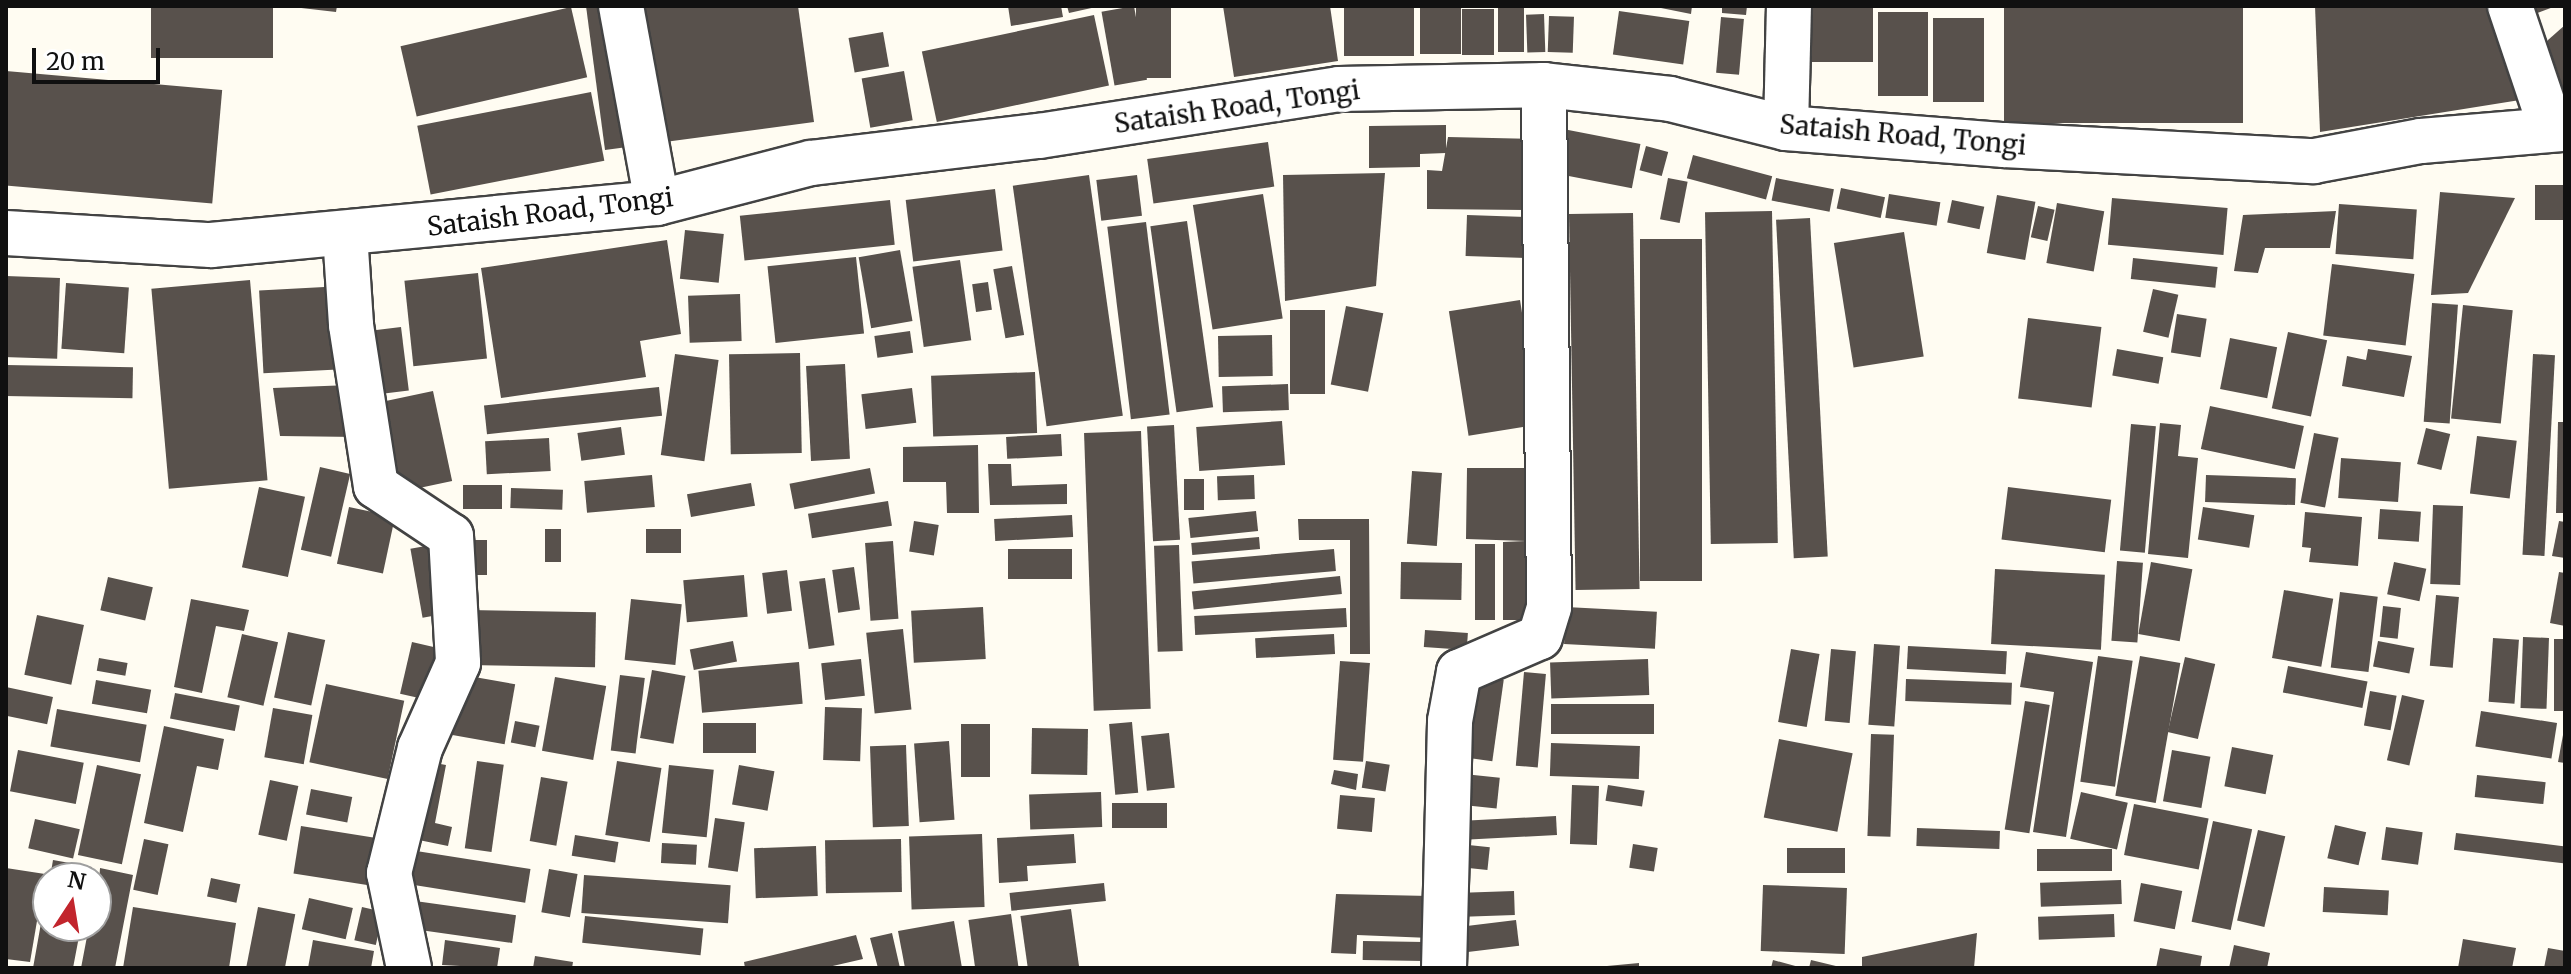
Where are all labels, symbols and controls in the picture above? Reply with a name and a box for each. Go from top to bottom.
scale bar [36,32,164,82]
text: 20 m [46,46,105,77]
street label: Sataish Road, Tongi [1112,74,1362,140]
street label: Sataish Road, Tongi [1778,109,2028,161]
street label: Sataish Road, Tongi [425,181,675,243]
north arrow [32,862,112,942]
text: N [65,865,88,896]

